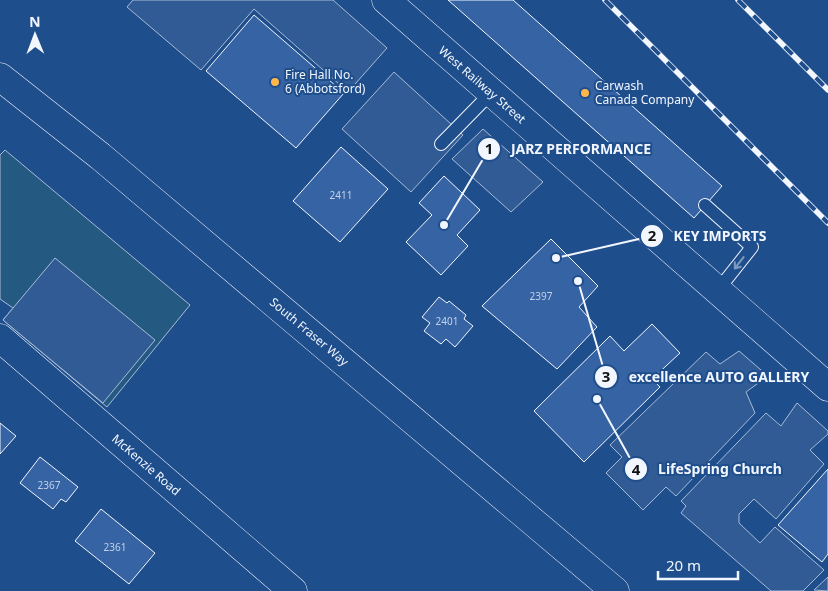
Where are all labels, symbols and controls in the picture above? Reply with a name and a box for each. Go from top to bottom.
north arrow [10,10,60,60]
text: N [29,12,41,31]
street label: West Railway Street [435,42,530,128]
place label: Fire Hall No. 6 (Abbotsford) [285,66,366,97]
marker: Fire Hall No. 6 (Abbotsford) [269,76,281,88]
place label: Carwash Canada Company [595,77,695,108]
marker: Carwash Canada Company [579,87,591,99]
callout: JARZ PERFORMANCE [476,135,661,164]
text: 1 [485,138,493,158]
text: JARZ PERFORMANCE [509,139,651,158]
house number: 2411 [330,188,352,202]
callout: KEY IMPORTS [639,222,777,251]
text: 2 [648,225,657,245]
text: KEY IMPORTS [674,226,767,245]
one-way arrow [734,256,745,269]
house number: 2397 [530,289,553,303]
street label: South Fraser Way [266,294,353,370]
house number: 2401 [436,314,458,328]
callout: excellence AUTO GALLERY [593,362,819,391]
text: 3 [602,366,610,386]
text: excellence AUTO GALLERY [629,367,810,386]
street label: McKenzie Road [108,430,184,499]
callout: LifeSpring Church [623,455,792,484]
text: 4 [632,459,641,479]
text: LifeSpring Church [658,459,782,478]
house number: 2367 [38,478,61,492]
house number: 2361 [104,540,126,554]
scale bar [658,548,738,580]
text: 20 m [666,555,701,575]

